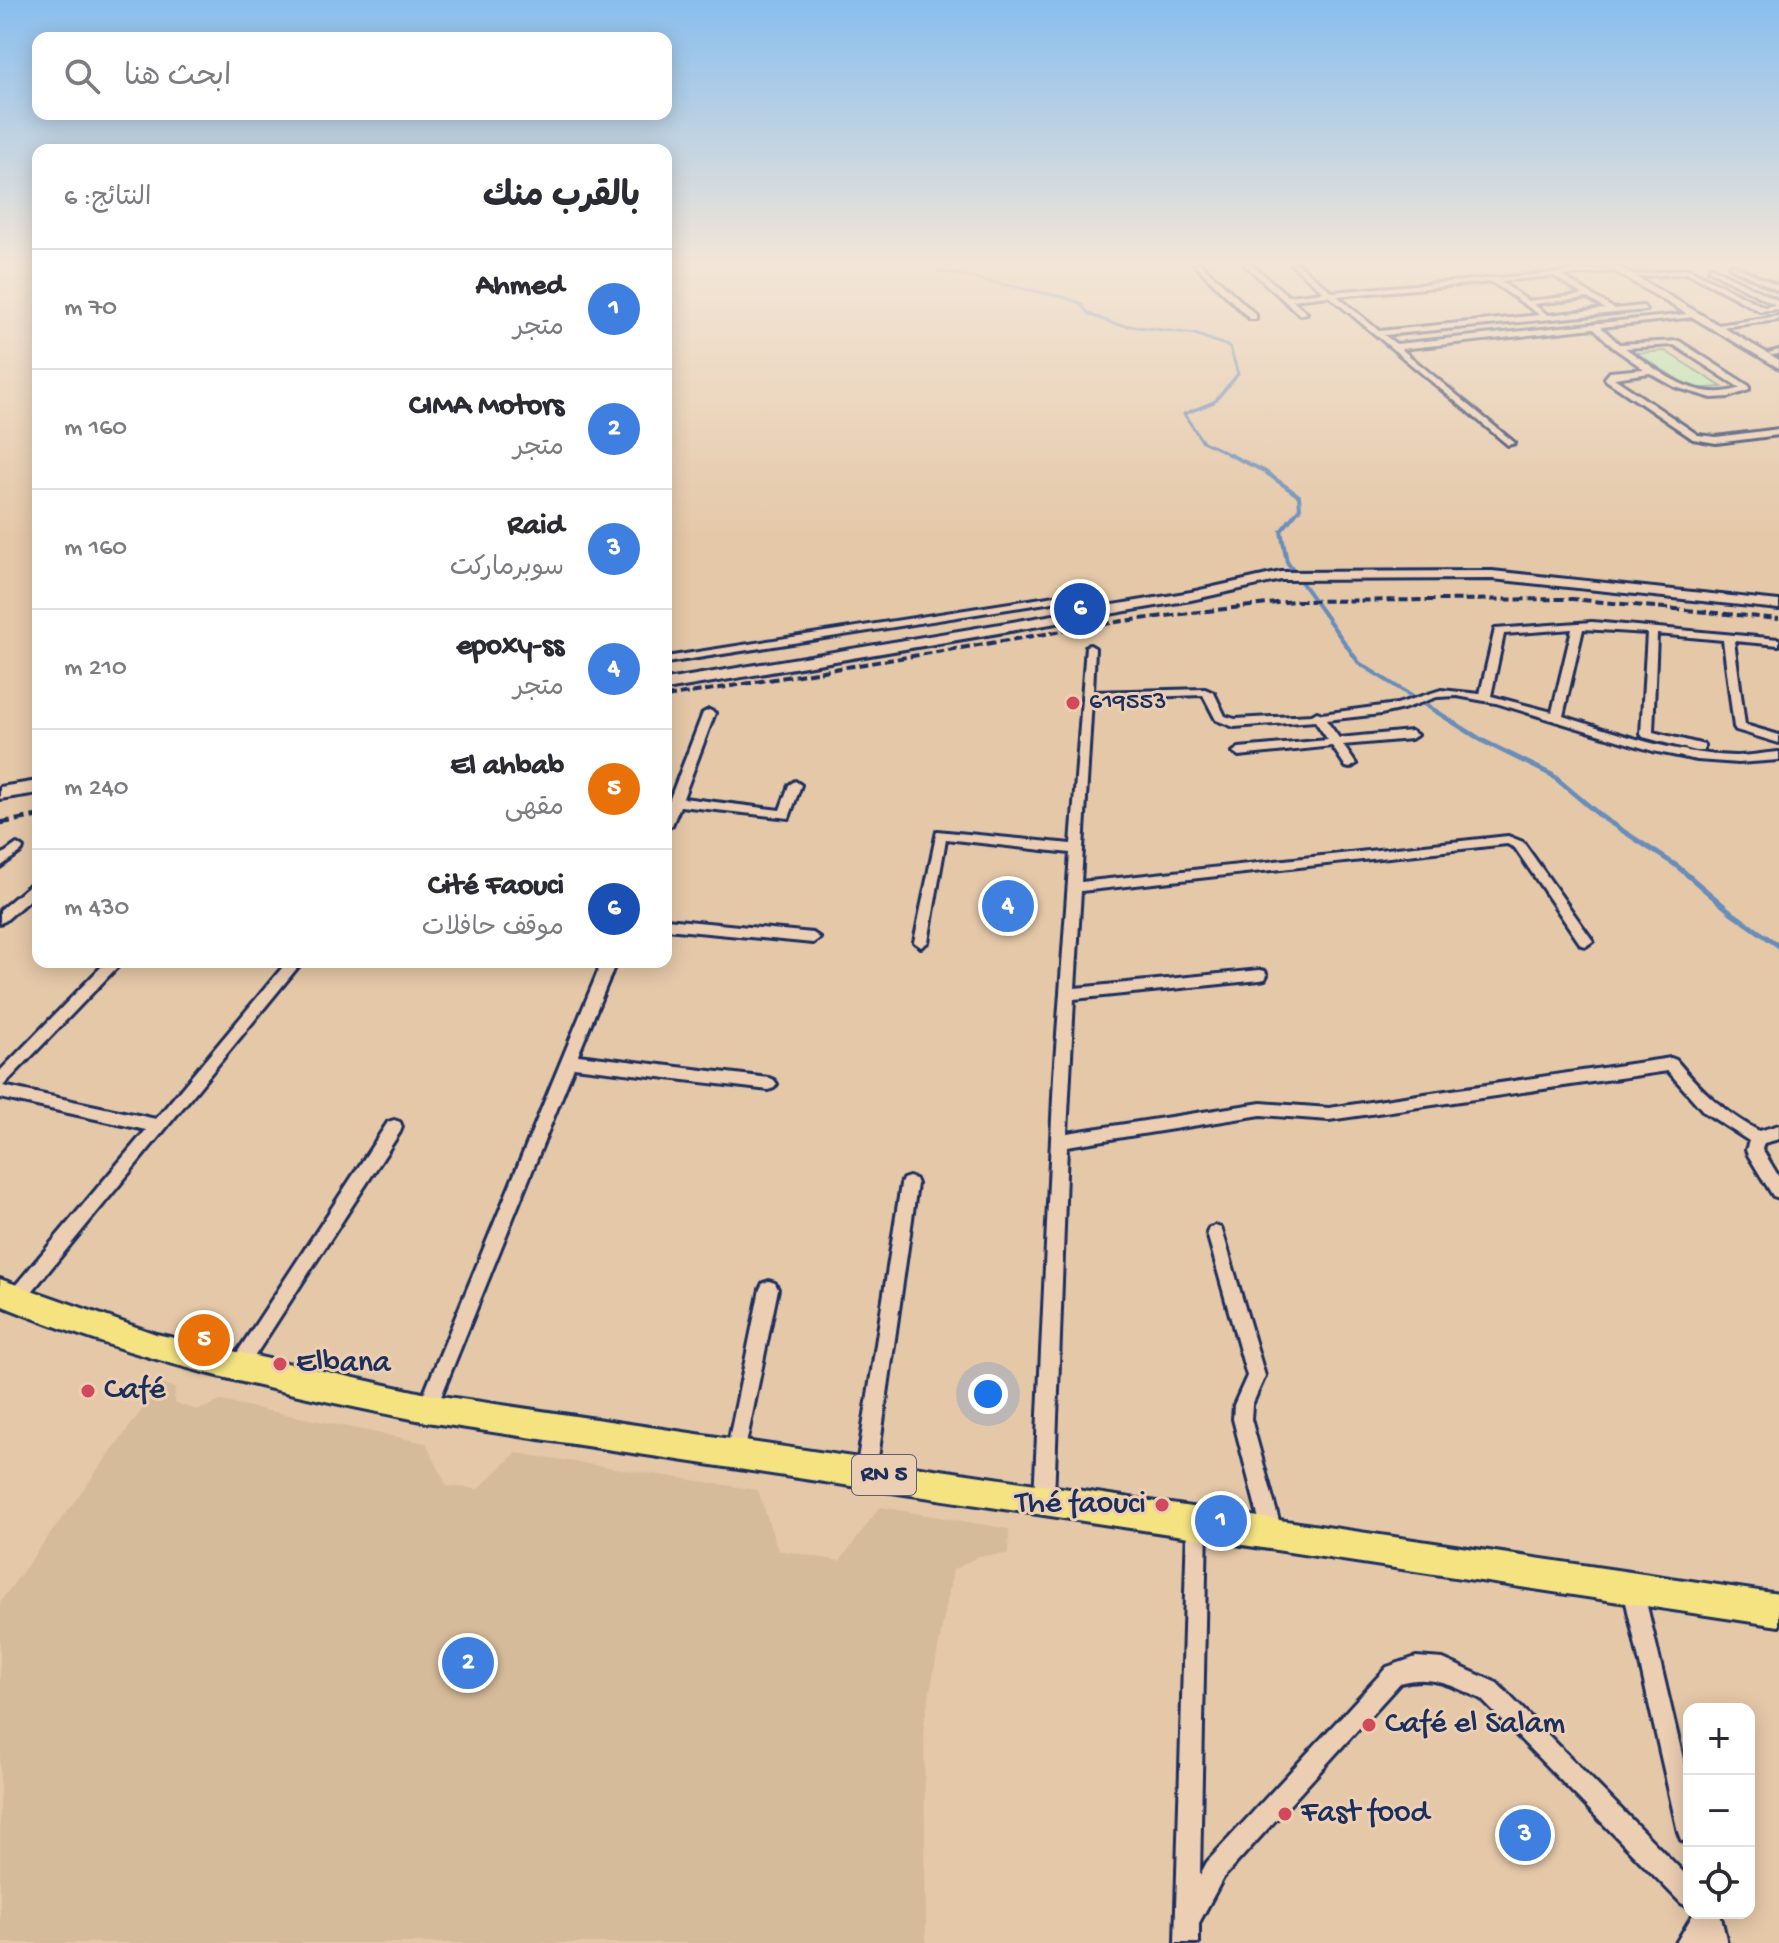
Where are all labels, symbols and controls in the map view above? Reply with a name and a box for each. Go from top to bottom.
search box [32,32,672,120]
icon: search [60,54,104,98]
text: ابحث هنا [124,61,231,96]
text: بالقرب منك [483,179,640,219]
text: النتائج: 6 [64,184,152,215]
text: Ahmed [476,270,564,305]
text: 70 m [64,294,117,325]
text: 1 [609,294,619,325]
text: متجر [513,314,564,345]
text: CIMA Motors [409,390,564,425]
text: 160 m [64,414,127,445]
text: 2 [608,414,620,445]
text: متجر [513,434,564,465]
text: Raid [508,510,564,545]
text: 160 m [64,534,127,565]
text: 3 [607,534,621,565]
text: سوبرماركت [450,554,564,585]
pin: 6 [1054,579,1106,639]
text: epoxy-ss [456,630,564,665]
text: 210 m [64,654,127,685]
text: 4 [608,654,620,685]
text: متجر [513,674,564,705]
place label: 619553 [1089,688,1167,719]
marker: 619553 [1064,694,1082,712]
text: El ahbab [451,750,564,785]
text: 240 m [64,774,128,805]
text: 5 [607,774,621,805]
text: مقهى [505,794,564,825]
text: Cité Faouci [428,870,564,905]
pin: 4 [982,876,1034,936]
text: 430 m [64,894,129,925]
text: 6 [607,894,621,925]
text: موقف حافلات [422,914,564,945]
pin: 5 [178,1310,230,1370]
place label: Elbana [296,1345,392,1383]
marker: Elbana [271,1355,289,1373]
place label: Café [104,1372,166,1410]
your location [968,1374,1008,1414]
marker: Café [79,1382,97,1400]
road number: RN 5 [852,1455,916,1495]
place label: Thé faouci [1013,1486,1146,1524]
pin: 1 [1195,1491,1247,1551]
marker: Thé faouci [1153,1496,1171,1514]
pin: 2 [442,1633,494,1693]
map controls [1683,1703,1755,1919]
button: + [1683,1703,1755,1775]
place label: Café el Salam [1385,1706,1566,1744]
marker: Café el Salam [1360,1716,1378,1734]
button: − [1683,1775,1755,1847]
place label: Fast food [1300,1795,1432,1833]
marker: Fast food [1276,1805,1294,1823]
pin: 3 [1499,1805,1551,1865]
button: locate [1683,1847,1755,1919]

